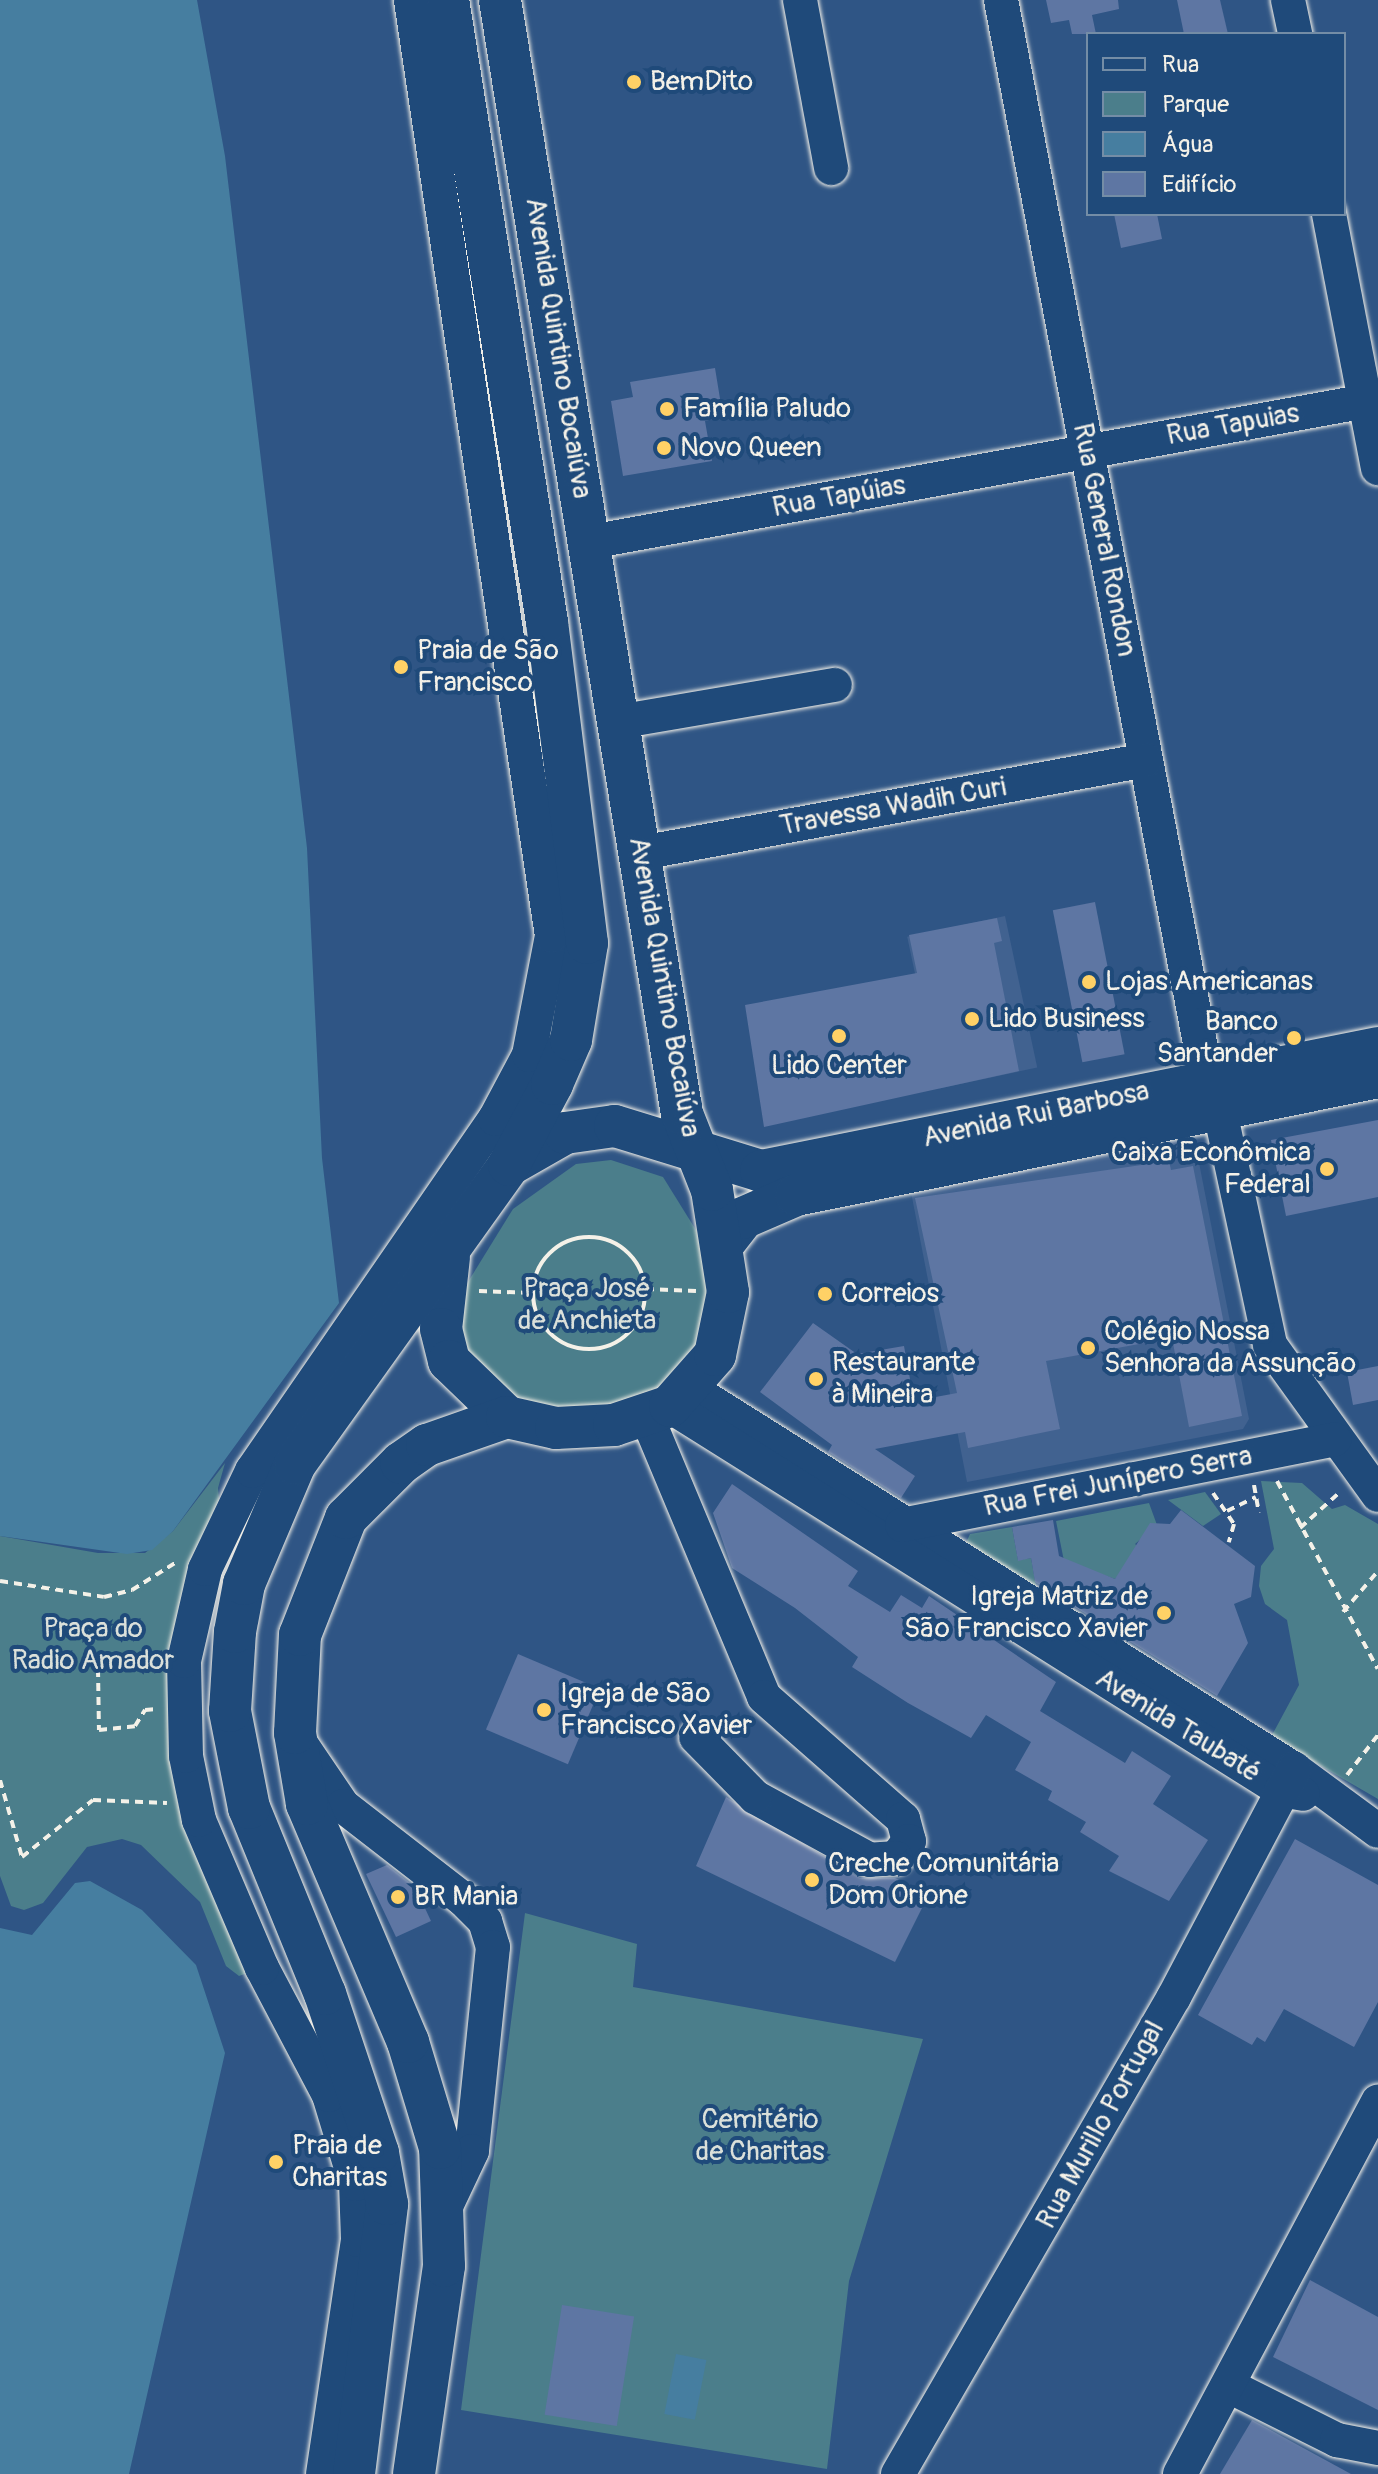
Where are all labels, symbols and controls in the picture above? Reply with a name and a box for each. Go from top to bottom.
legend [1086,32,1346,216]
text: Rua [1162,50,1199,79]
place label: BemDito [650,65,753,99]
marker: BemDito [625,73,643,91]
text: Parque [1162,90,1229,119]
text: Água [1162,130,1213,159]
text: Edifício [1162,170,1236,199]
street label: Avenida Quintino Bocaiúva [518,195,598,501]
place label: Família Paludo [683,392,851,426]
street label: Rua Tapuias [1164,397,1302,453]
marker: Família Paludo [658,400,676,418]
street label: Rua General Rondon [1065,420,1143,660]
place label: Novo Queen [680,431,822,465]
marker: Novo Queen [655,439,673,457]
street label: Rua Tapúias [770,469,908,525]
place label: Praia de São Francisco [417,634,559,700]
marker: Praia de São Francisco [392,658,410,676]
street label: Travessa Wadih Curi [777,771,1009,843]
street label: Avenida Quintino Bocaiúva [621,834,707,1140]
place label: Lojas Americanas [1105,965,1313,999]
marker: Lojas Americanas [1080,973,1098,991]
place label: Lido Business [988,1002,1145,1036]
place label: Banco Santander [1157,1005,1278,1071]
marker: Lido Business [963,1010,981,1028]
marker: Lido Center [830,1027,848,1045]
marker: Banco Santander [1285,1029,1303,1047]
place label: Lido Center [771,1049,907,1083]
street label: Avenida Rui Barbosa [920,1075,1152,1155]
place label: Caixa Econômica Federal [1111,1136,1311,1202]
marker: Caixa Econômica Federal [1318,1160,1336,1178]
park label: Praça José de Anchieta [518,1272,656,1338]
place label: Correios [841,1277,939,1311]
marker: Correios [816,1285,834,1303]
place label: Colégio Nossa Senhora da Assunção [1104,1315,1356,1381]
marker: Colégio Nossa Senhora da Assunção [1079,1339,1097,1357]
place label: Restaurante à Mineira [832,1346,975,1412]
marker: Restaurante à Mineira [807,1370,825,1388]
street label: Rua Frei Junípero Serra [981,1440,1255,1524]
place label: Igreja Matriz de São Francisco Xavier [904,1580,1148,1646]
marker: Igreja Matriz de São Francisco Xavier [1155,1604,1173,1622]
park label: Praça do Radio Amador [12,1612,174,1678]
street label: Avenida Taubaté [1089,1662,1267,1790]
place label: Igreja de São Francisco Xavier [560,1677,752,1743]
marker: Igreja de São Francisco Xavier [535,1701,553,1719]
place label: Creche Comunitária Dom Orione [828,1847,1059,1913]
marker: Creche Comunitária Dom Orione [803,1871,821,1889]
place label: BR Mania [414,1880,518,1914]
marker: BR Mania [389,1888,407,1906]
street label: Rua Murillo Portugal [1030,2015,1172,2235]
park label: Cemitério de Charitas [695,2103,825,2169]
place label: Praia de Charitas [292,2129,387,2195]
marker: Praia de Charitas [267,2153,285,2171]

